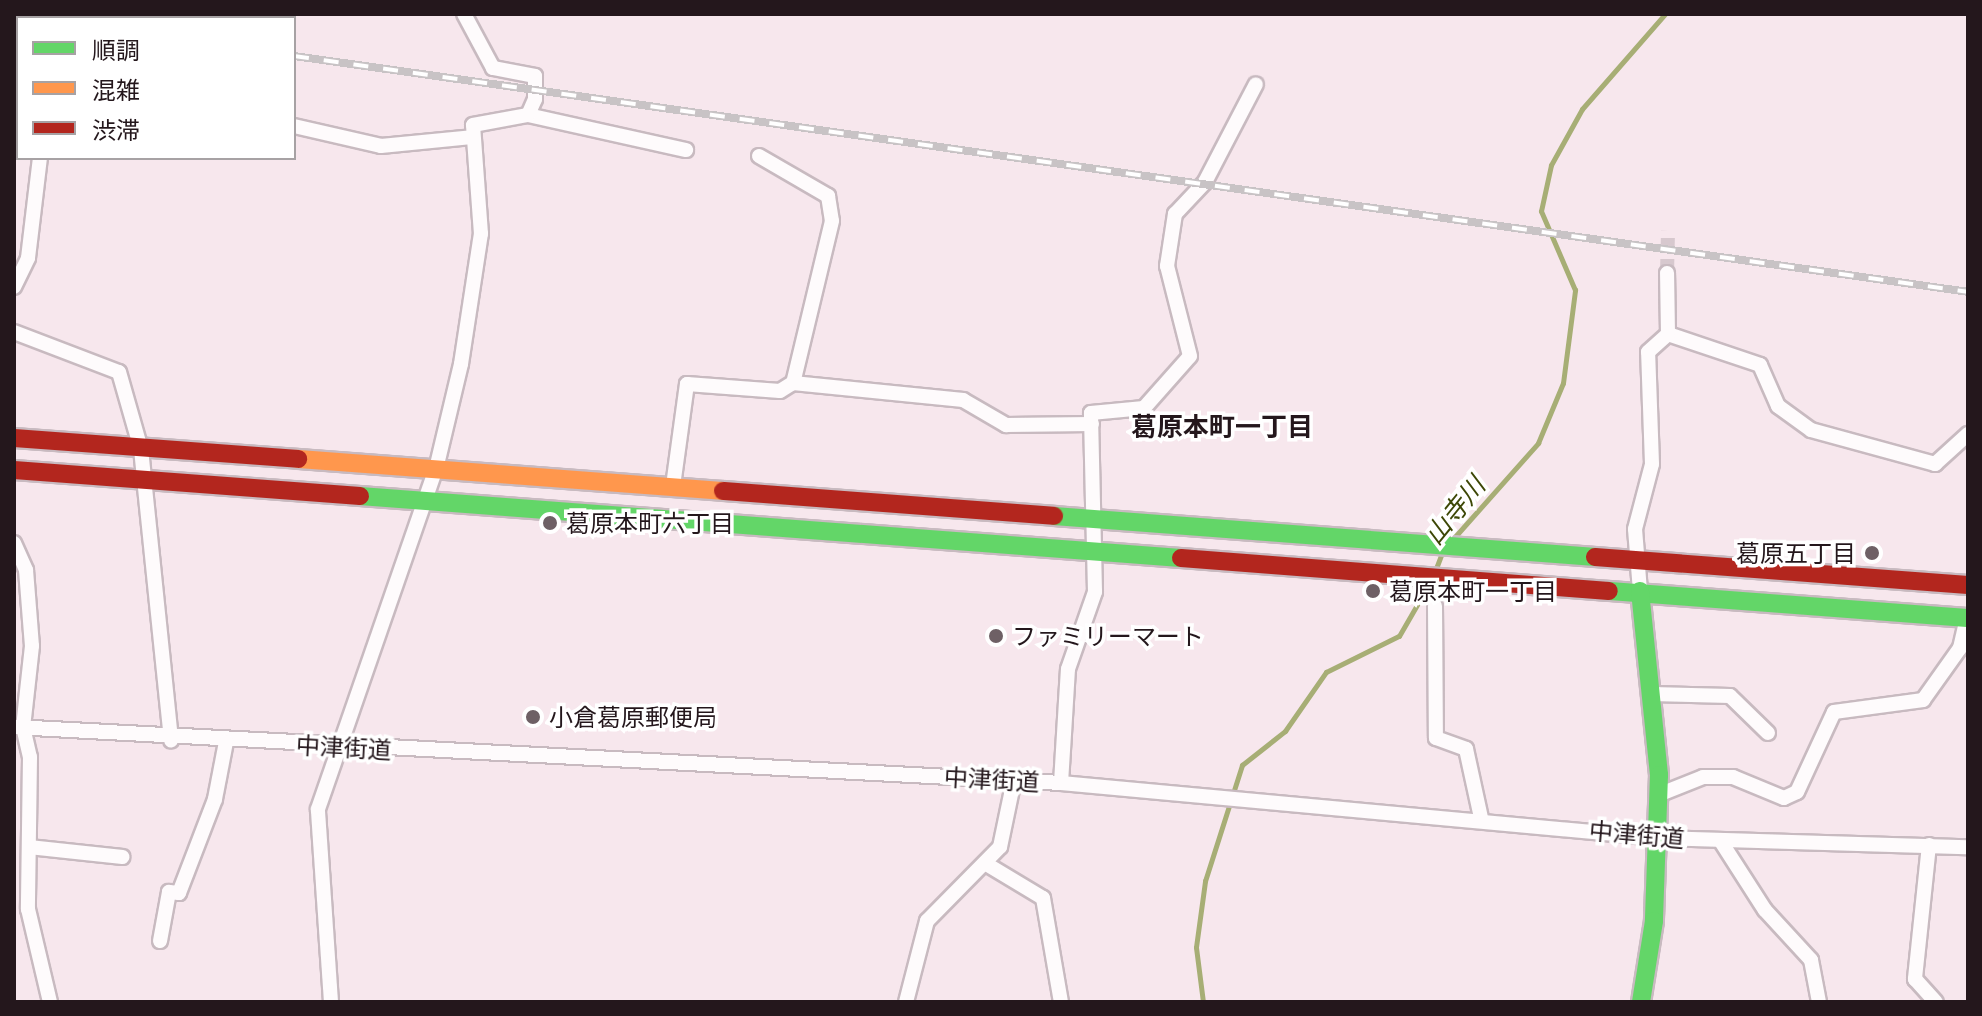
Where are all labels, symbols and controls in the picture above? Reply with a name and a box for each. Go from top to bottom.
legend [16,16,296,160]
text: 順調 [92,35,140,64]
text: 混雑 [92,75,140,104]
text: 渋滞 [92,115,140,144]
district label: 葛原本町一丁目 [1131,410,1313,442]
water label: 山寺川 [1417,470,1491,550]
place label: 葛原本町六丁目 [566,509,734,537]
marker: 葛原本町六丁目 [541,514,559,532]
place label: 葛原五丁目 [1736,539,1856,567]
marker: 葛原五丁目 [1863,544,1881,562]
place label: 葛原本町一丁目 [1389,577,1557,605]
marker: 葛原本町一丁目 [1364,582,1382,600]
place label: ファミリーマート [1012,622,1204,650]
marker: ファミリーマート [987,627,1005,645]
place label: 小倉葛原郵便局 [549,703,717,731]
marker: 小倉葛原郵便局 [524,708,542,726]
street label: 中津街道 [295,730,393,764]
street label: 中津街道 [943,762,1041,796]
street label: 中津街道 [1588,815,1686,853]

